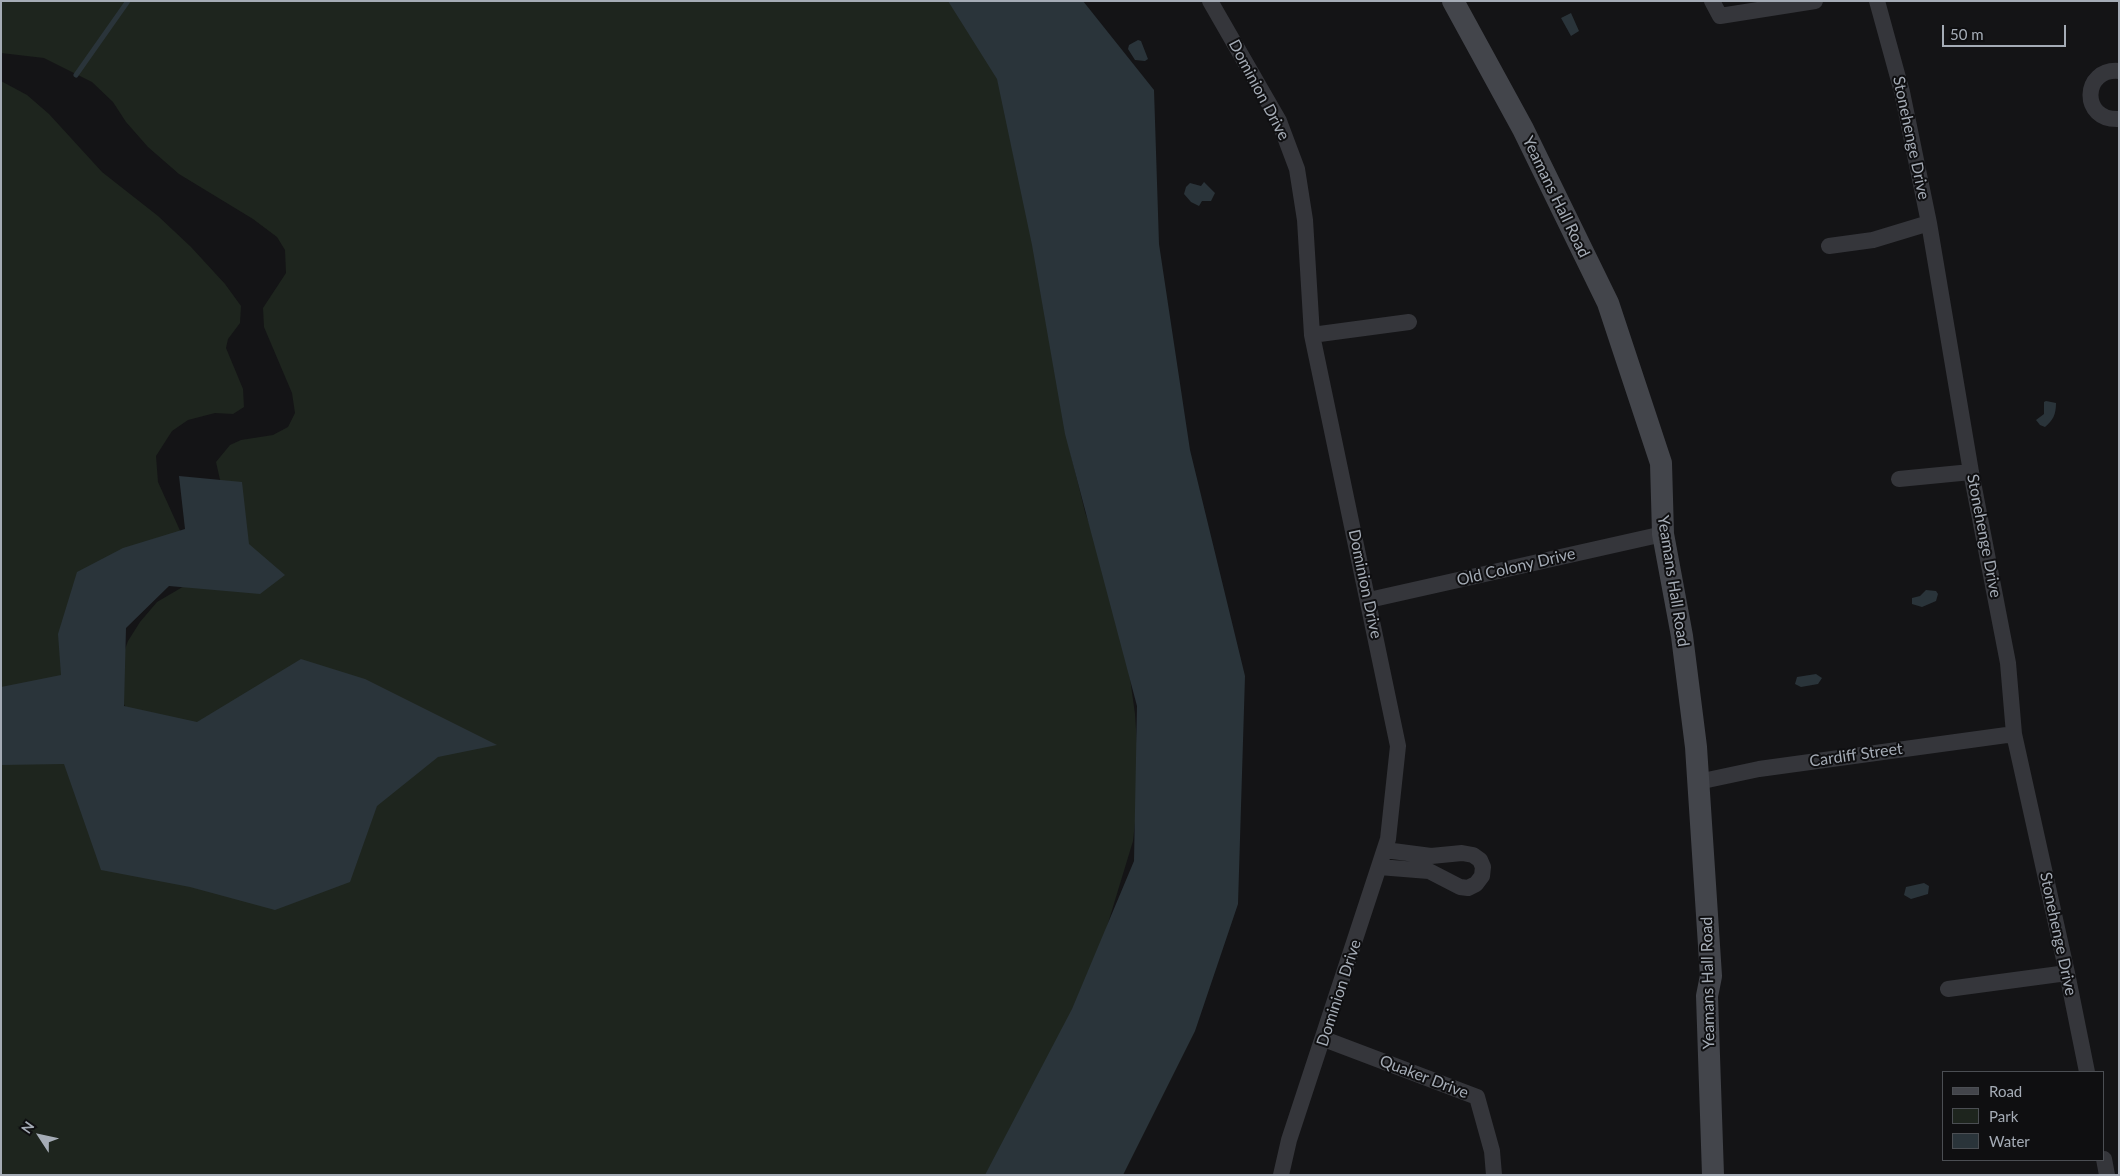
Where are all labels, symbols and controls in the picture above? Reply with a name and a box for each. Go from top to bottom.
scale bar [1945,15,2069,47]
text: 50 m [1950,25,1984,43]
street label: Dominion Drive [1224,36,1294,144]
street label: Stonehenge Drive [1889,75,1933,201]
street label: Yeamans Hall Road [1518,133,1594,261]
street label: Stonehenge Drive [1963,472,2005,600]
street label: Yeamans Hall Road [1653,514,1693,648]
street label: Dominion Drive [1344,528,1386,640]
street label: Old Colony Drive [1455,544,1577,590]
street label: Cardiff Street [1808,739,1904,771]
street label: Stonehenge Drive [2036,871,2080,997]
street label: Yeamans Hall Road [1697,916,1719,1050]
street label: Dominion Drive [1313,937,1365,1049]
street label: Quaker Drive [1377,1051,1471,1103]
legend [1942,1071,2105,1161]
text: Road [1989,1082,2022,1100]
text: Park [1989,1107,2018,1125]
north arrow [15,1111,65,1161]
text: N [17,1118,37,1136]
text: Water [1989,1132,2030,1150]

